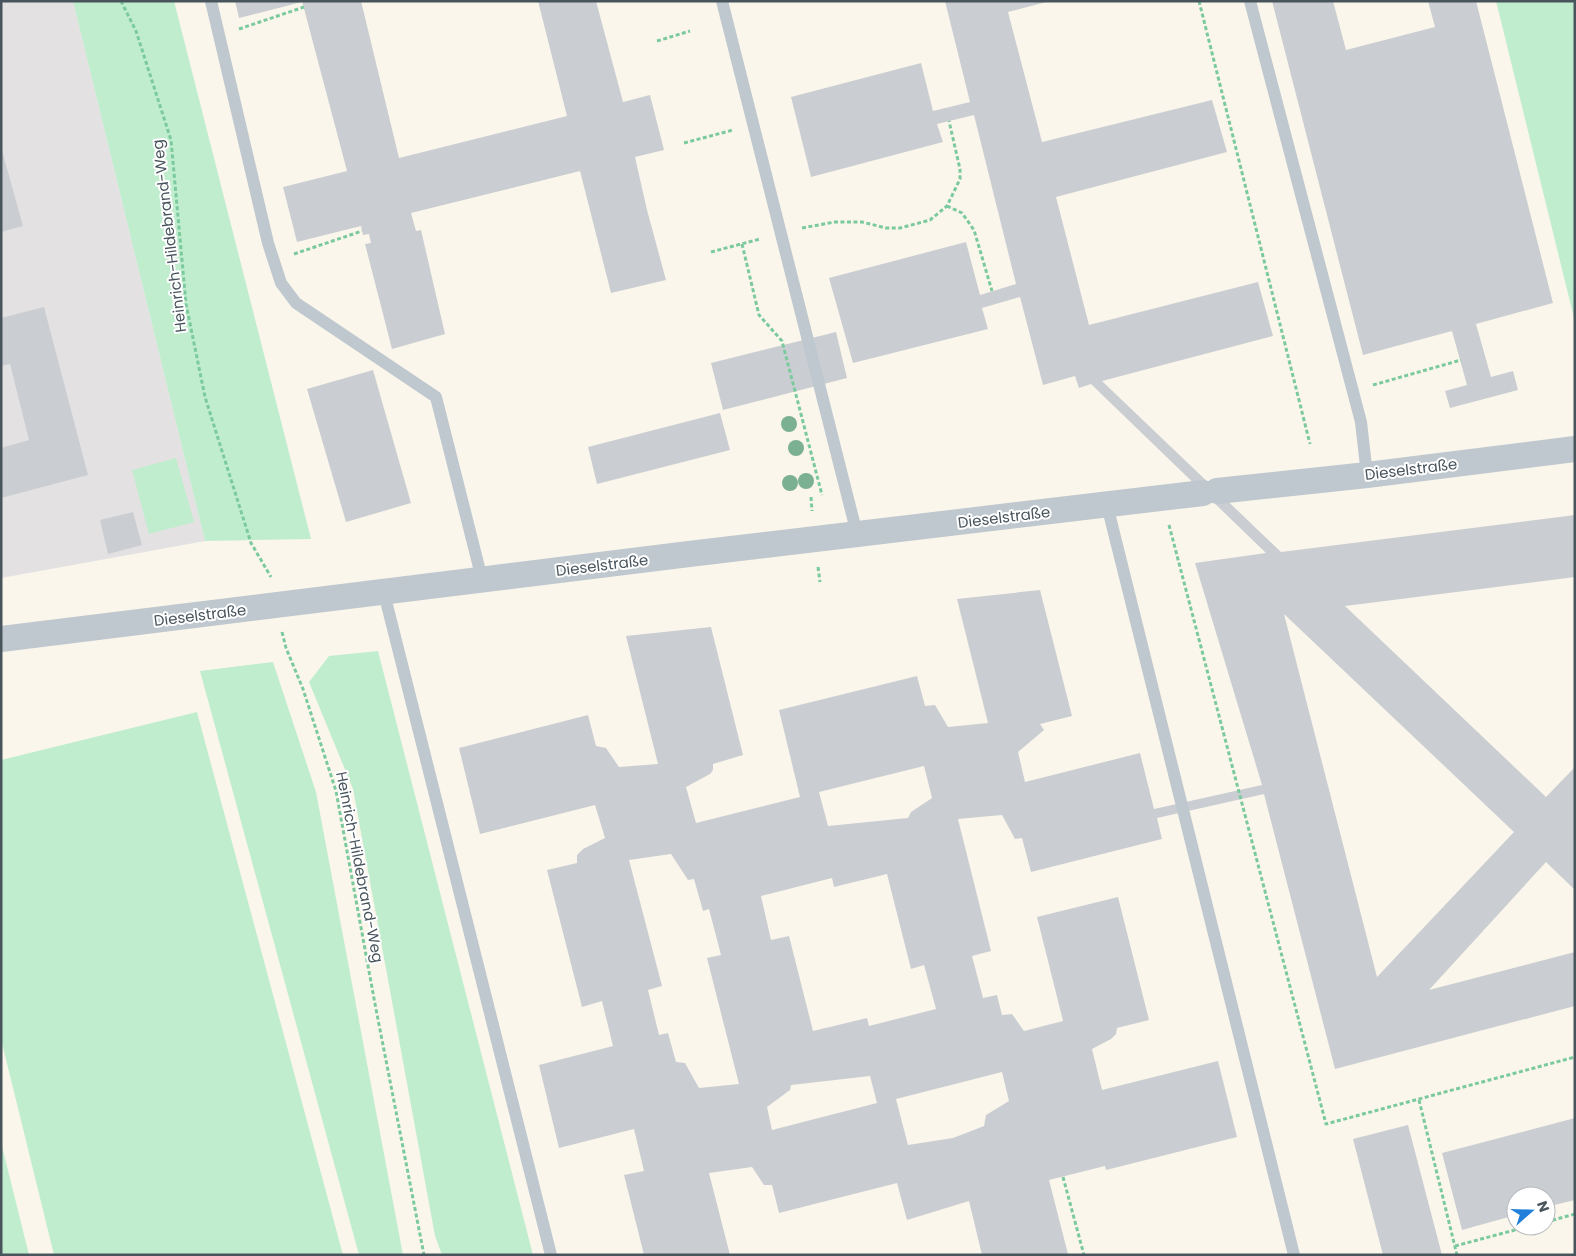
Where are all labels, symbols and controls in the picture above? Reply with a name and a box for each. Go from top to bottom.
street label: Heinrich-Hildebrand-Weg [147,138,191,334]
street label: Dieselstraße [1364,453,1458,485]
street label: Dieselstraße [957,501,1051,533]
street label: Dieselstraße [555,549,649,581]
street label: Dieselstraße [153,599,247,631]
street label: Heinrich-Hildebrand-Weg [331,770,389,964]
north arrow [1506,1186,1556,1236]
text: N [1532,1198,1554,1215]

